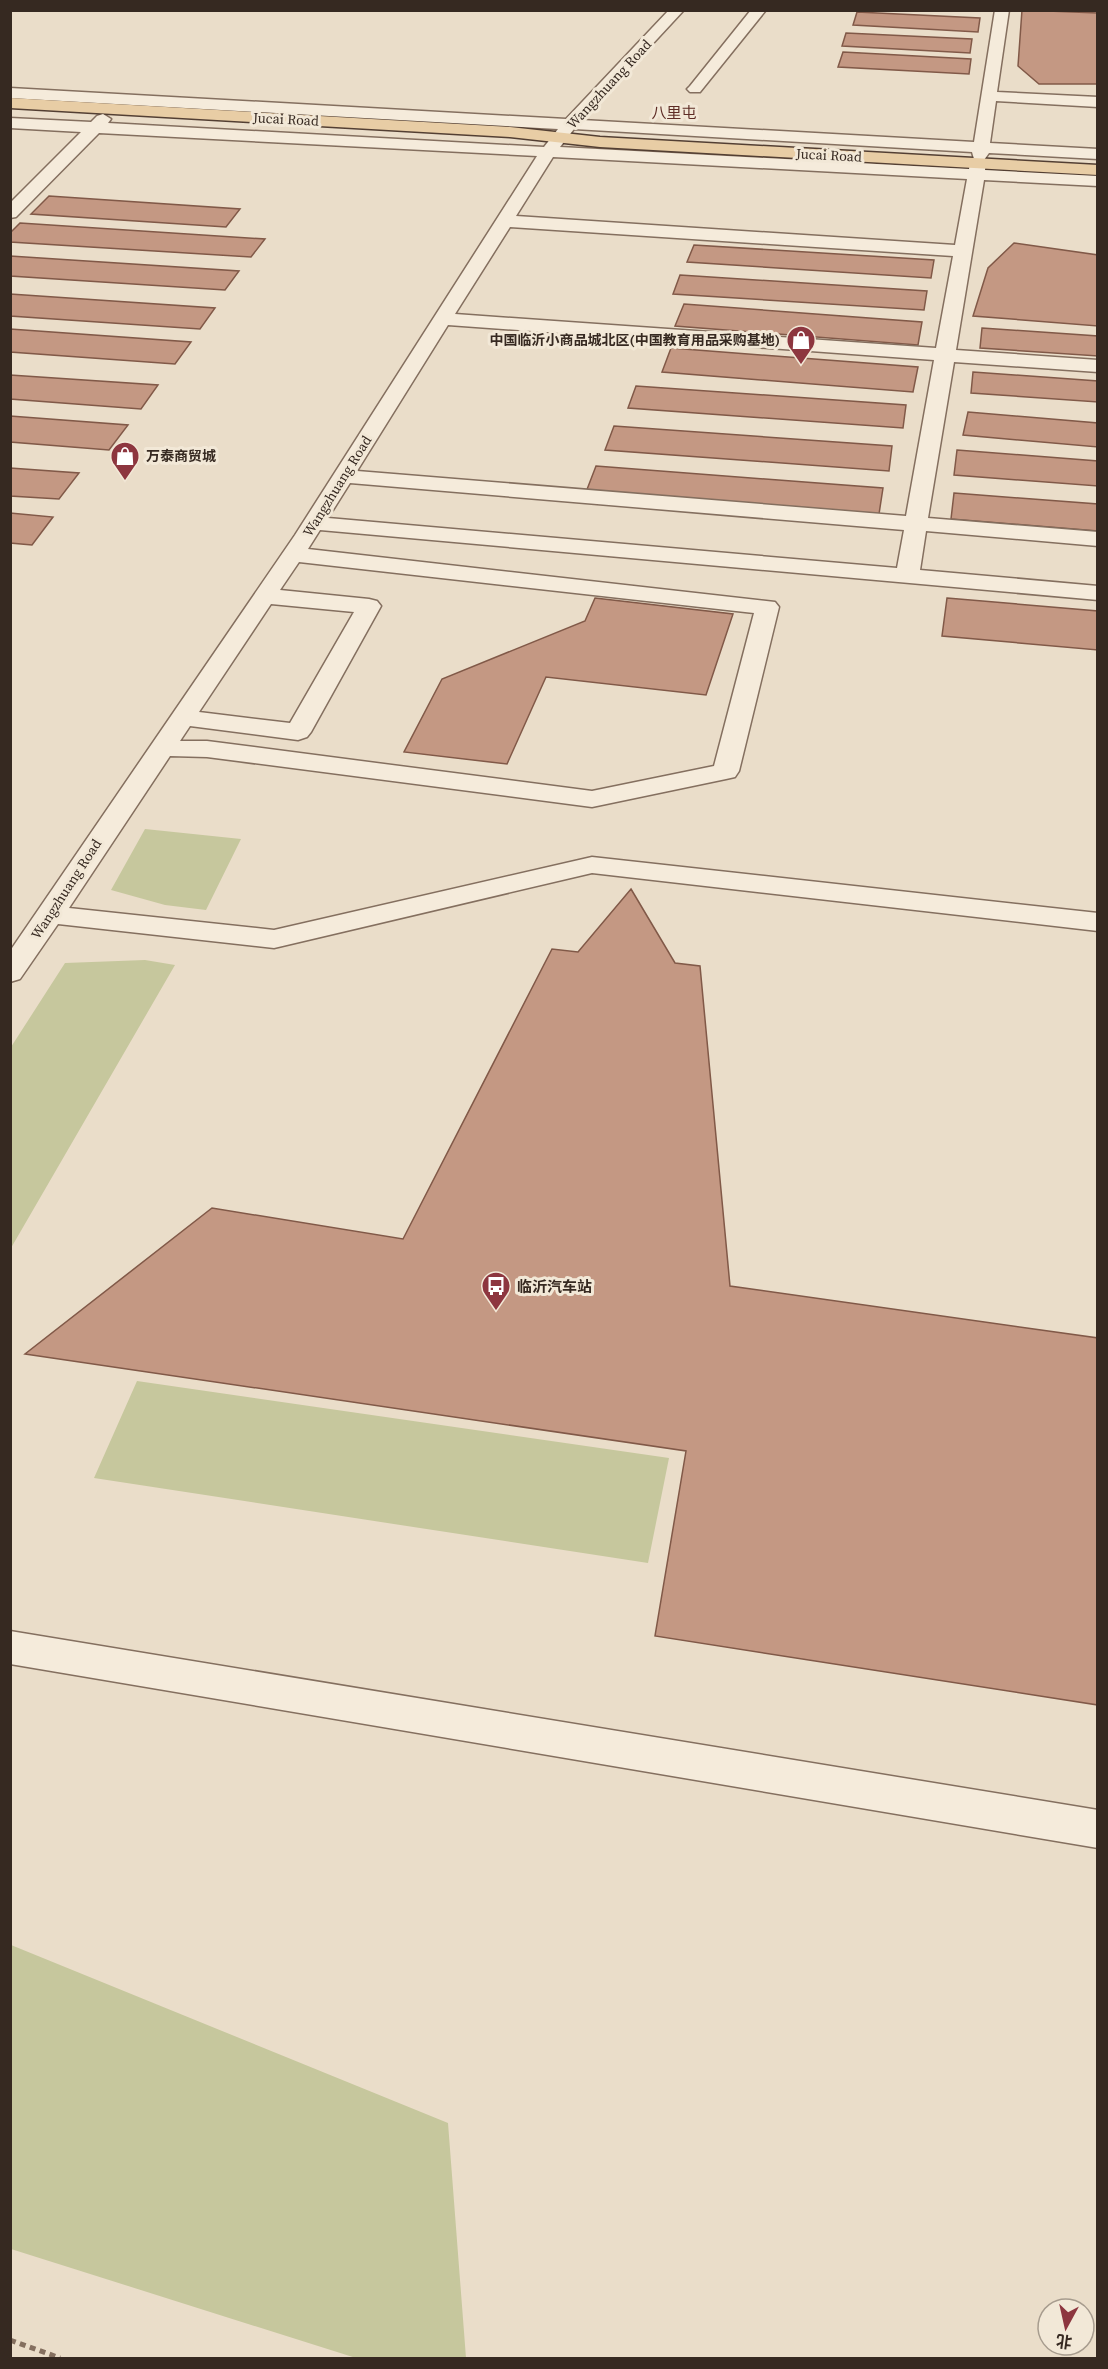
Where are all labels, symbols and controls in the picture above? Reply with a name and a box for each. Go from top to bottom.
street label: Wangzhuang Road [562,35,656,133]
district label: 八里屯 [651,102,697,123]
street label: Jucai Road [252,107,320,131]
street label: Jucai Road [795,143,863,167]
shop icon: 中国临沂小商品城北区(中国教育用品采购基地) [785,324,817,366]
place label: 中国临沂小商品城北区(中国教育用品采购基地) [489,330,780,350]
street label: Wangzhuang Road [298,431,376,540]
shop icon: 万泰商贸城 [109,440,141,482]
place label: 万泰商贸城 [146,446,216,466]
street label: Wangzhuang Road [26,835,106,943]
bus stop icon: 临沂汽车站 [480,1270,512,1312]
place label: 临沂汽车站 [517,1276,592,1297]
north arrow [1036,2297,1096,2357]
text: 北 [1054,2330,1073,2354]

